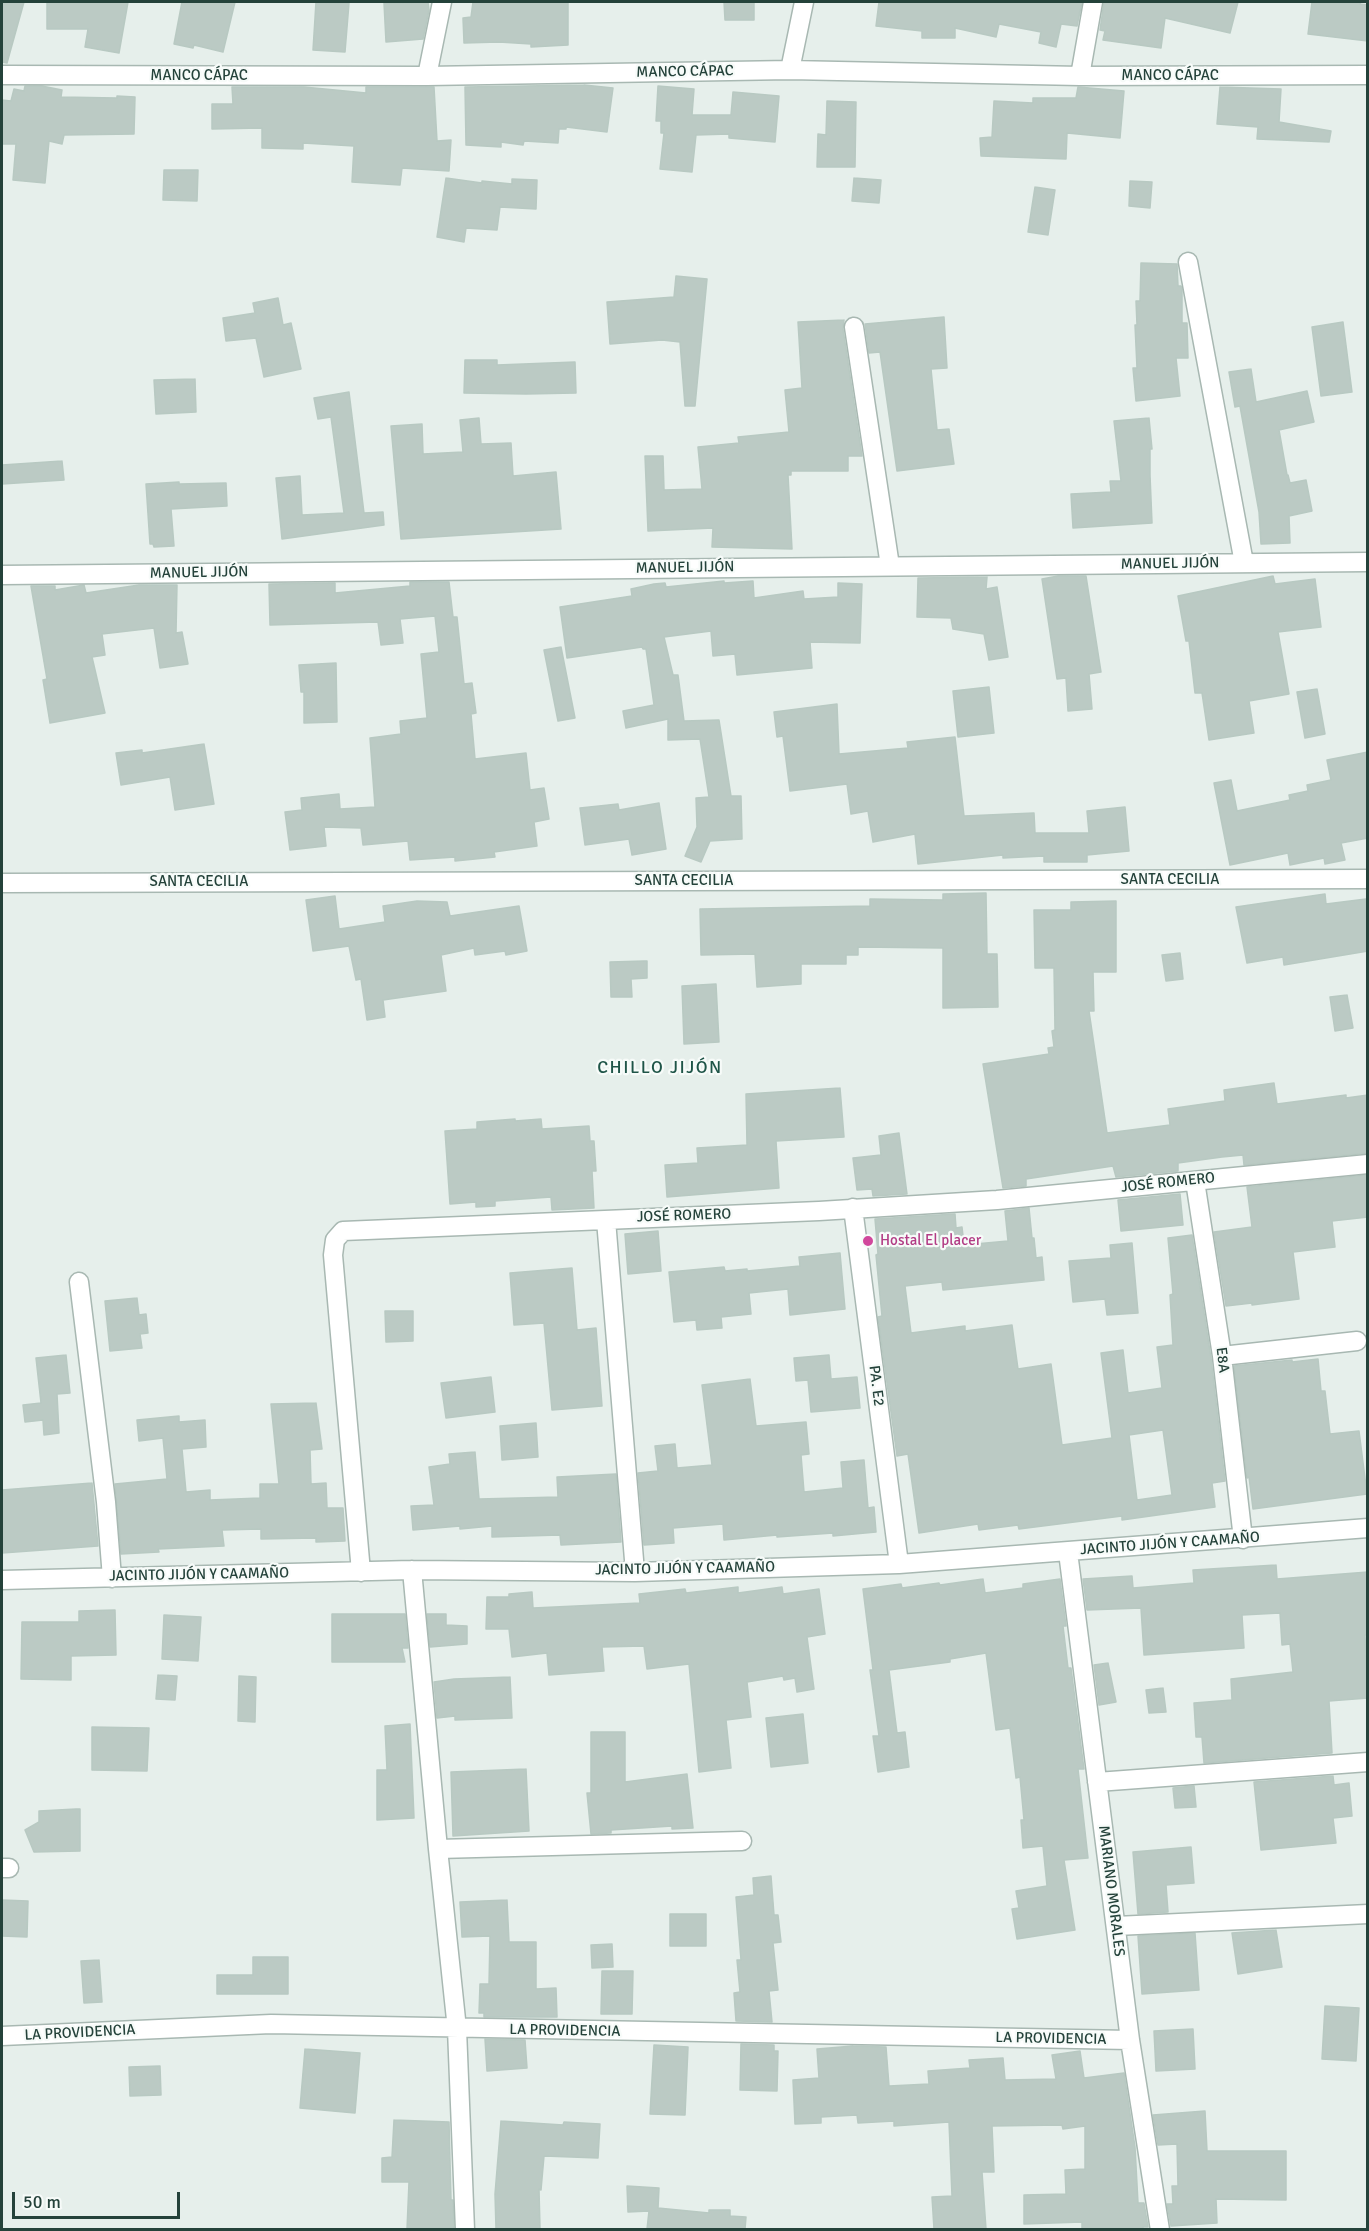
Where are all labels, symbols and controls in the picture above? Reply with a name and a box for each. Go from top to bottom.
street label: MANCO CÁPAC [636,62,734,82]
street label: MANCO CÁPAC [150,67,248,85]
street label: MANCO CÁPAC [1121,67,1219,85]
street label: MANUEL JIJÓN [1120,554,1220,574]
street label: MANUEL JIJÓN [635,558,735,578]
street label: MANUEL JIJÓN [149,563,249,583]
street label: SANTA CECILIA [1121,871,1219,889]
street label: SANTA CECILIA [635,872,733,890]
street label: SANTA CECILIA [150,873,248,891]
district label: CHILLO JIJÓN [597,1057,723,1079]
street label: JOSÉ ROMERO [1120,1169,1216,1197]
street label: JOSÉ ROMERO [636,1205,732,1227]
place label: Hostal El placer [880,1232,981,1250]
marker: Hostal El placer [861,1234,875,1248]
street label: E8A [1211,1346,1233,1374]
street label: PA. E2 [865,1364,887,1408]
street label: JACINTO JIJÓN Y CAAMAÑO [1080,1529,1260,1559]
street label: JACINTO JIJÓN Y CAAMAÑO [595,1558,775,1580]
street label: JACINTO JIJÓN Y CAAMAÑO [109,1564,289,1586]
street label: MARIANO MORALES [1094,1824,1128,1958]
street label: LA PROVIDENCIA [24,2021,136,2045]
street label: LA PROVIDENCIA [509,2021,621,2041]
street label: LA PROVIDENCIA [995,2029,1107,2049]
scale bar [15,2180,183,2218]
text: 50 m [23,2191,61,2213]

